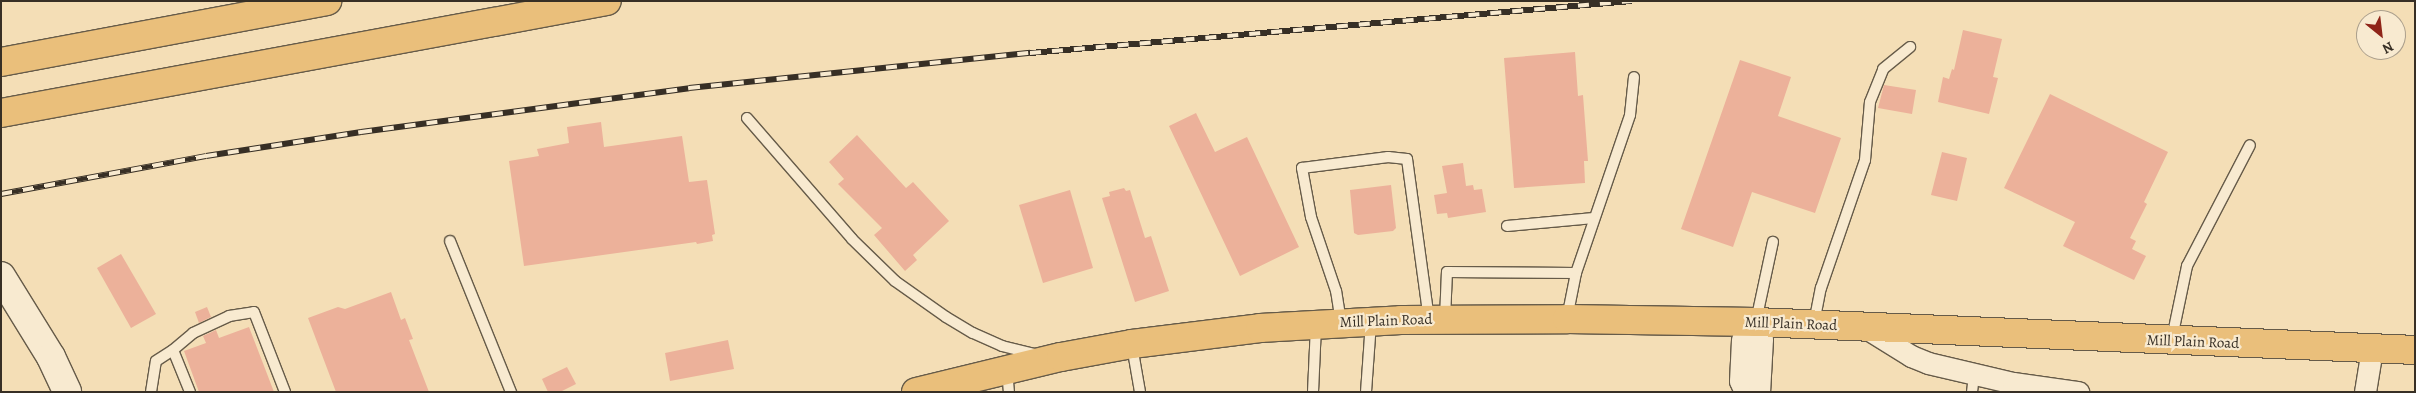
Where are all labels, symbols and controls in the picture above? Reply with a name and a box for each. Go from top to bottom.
north arrow [2356,10,2406,60]
text: N [2379,37,2397,58]
street label: Mill Plain Road [1339,310,1433,332]
street label: Mill Plain Road [1744,313,1838,335]
street label: Mill Plain Road [2146,331,2240,353]

